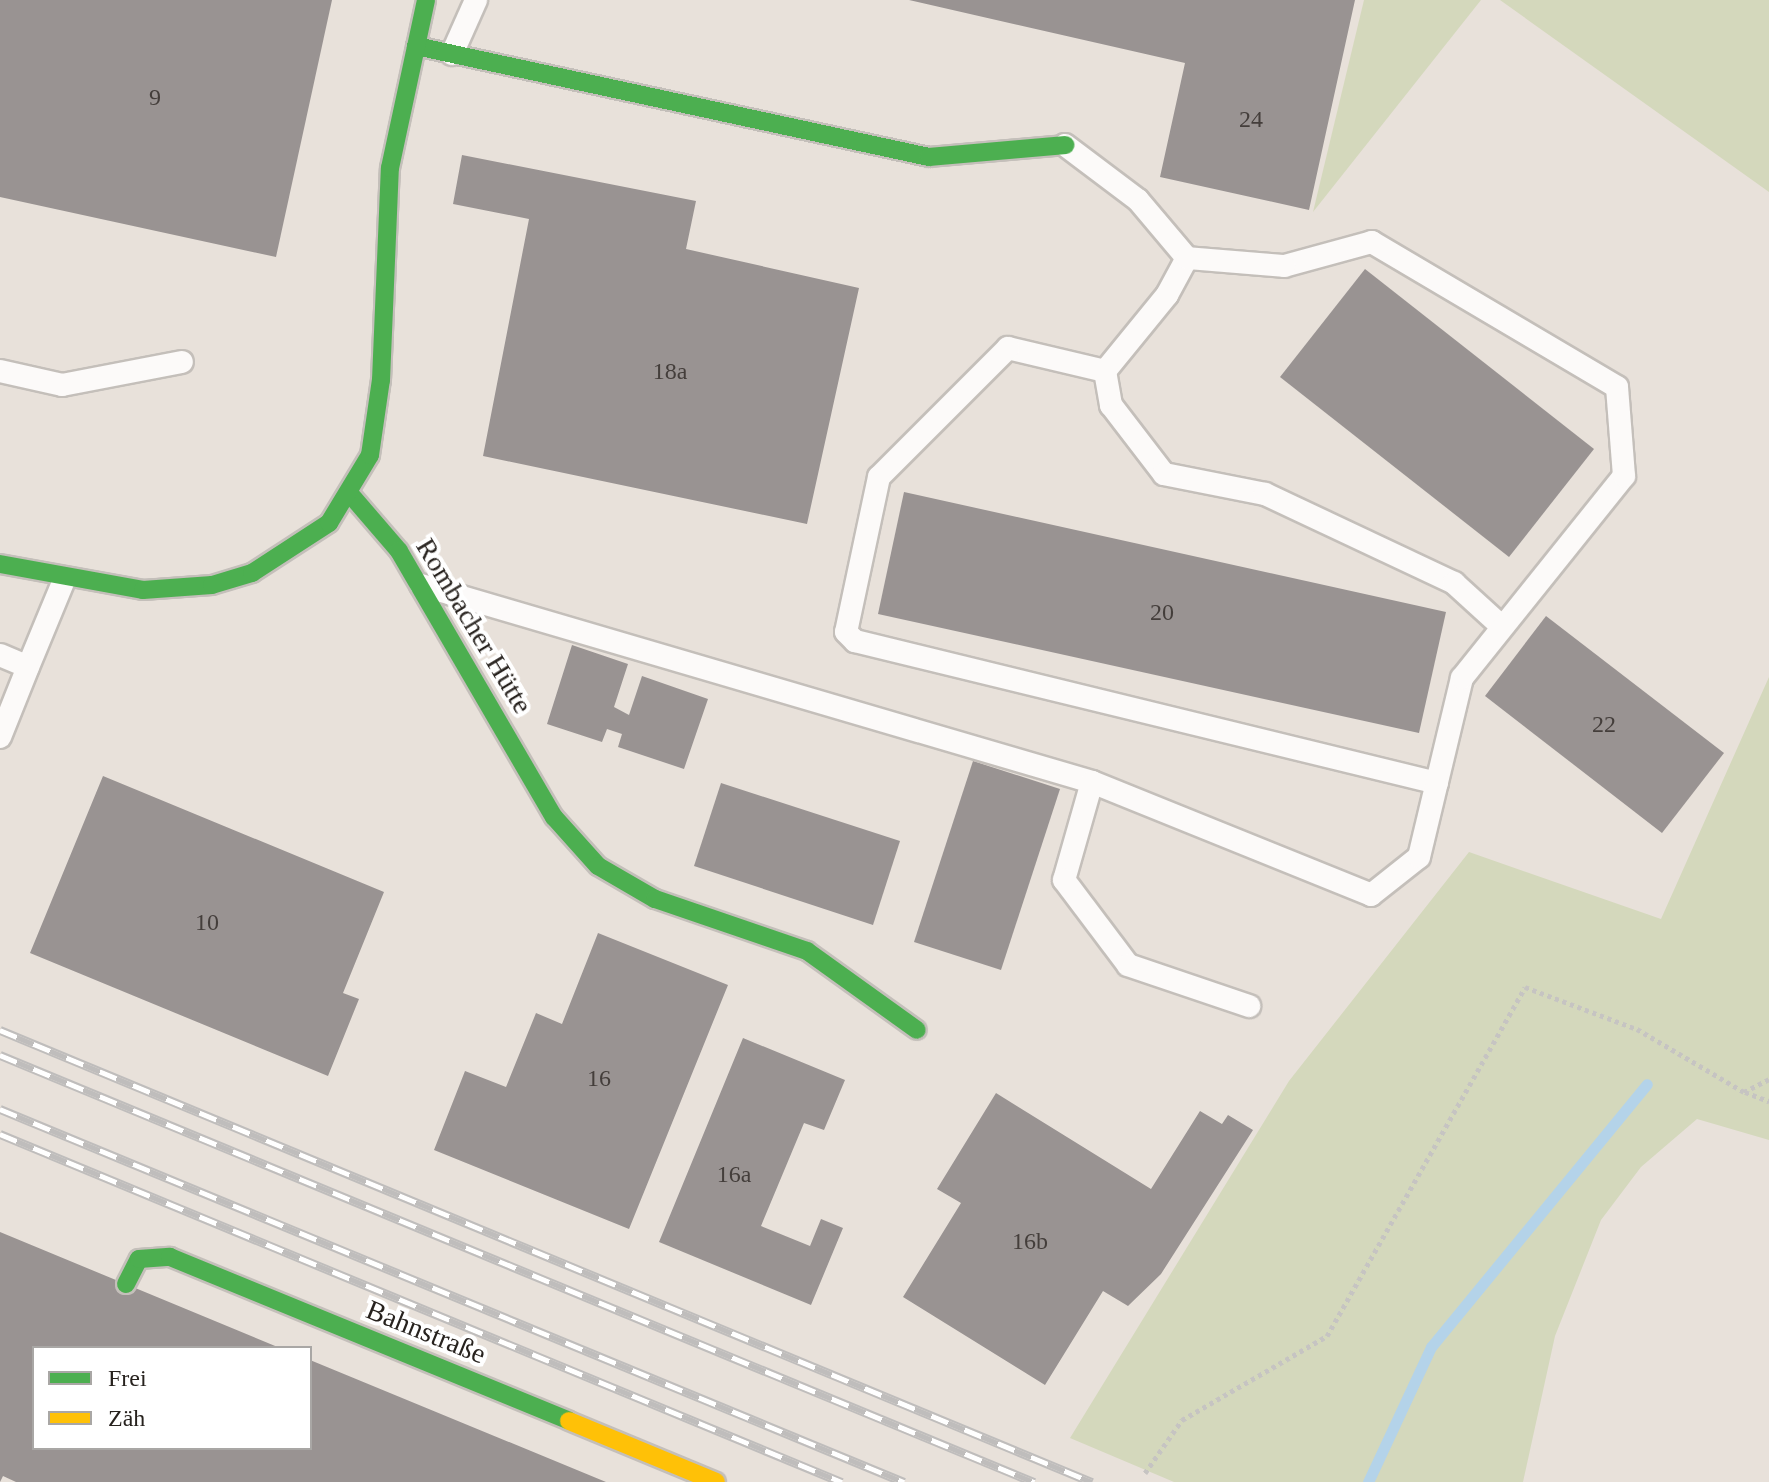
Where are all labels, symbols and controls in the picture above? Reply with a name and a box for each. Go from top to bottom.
house number: 9 [149,84,161,112]
house number: 24 [1239,106,1263,134]
house number: 18a [653,358,687,386]
street label: Rombacher Hütte [409,532,539,720]
house number: 20 [1150,599,1174,627]
house number: 22 [1592,711,1616,739]
house number: 10 [195,909,219,937]
house number: 16 [587,1065,611,1093]
house number: 16a [717,1161,751,1189]
house number: 16b [1012,1228,1048,1256]
street label: Bahnstraße [361,1293,491,1371]
legend [32,1346,312,1450]
text: Frei [108,1365,147,1391]
text: Zäh [108,1405,145,1431]

